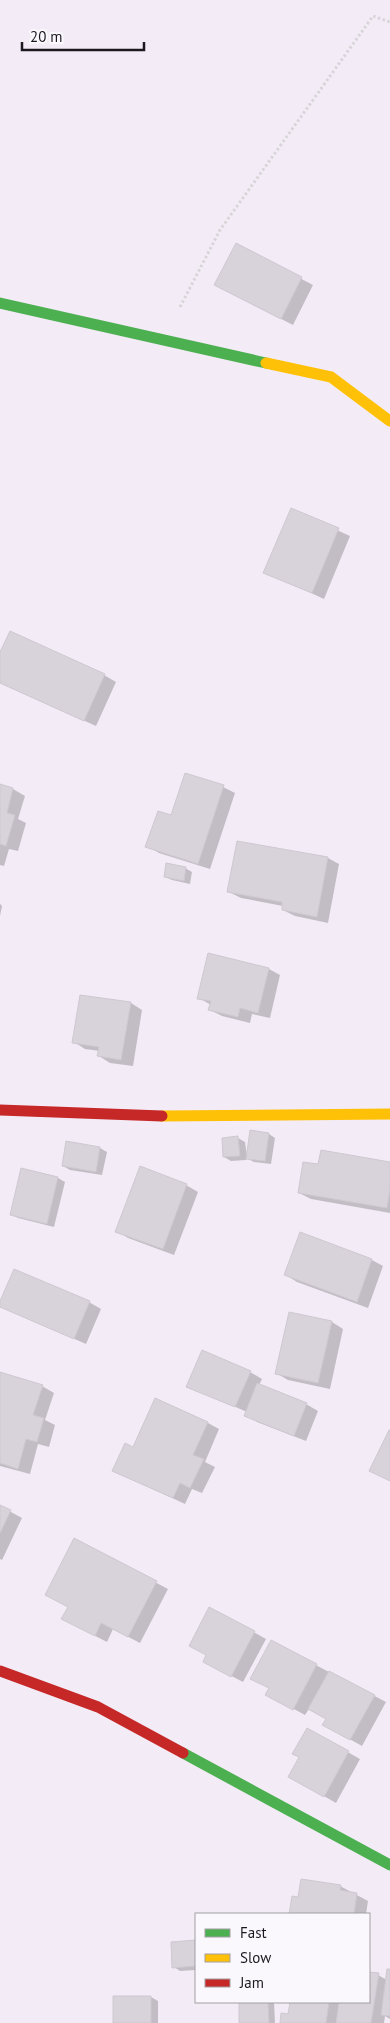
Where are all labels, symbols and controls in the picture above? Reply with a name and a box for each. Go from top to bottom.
scale bar [22,20,145,52]
text: 20 m [30,27,63,46]
legend [195,1913,370,2003]
text: Fast [240,1923,267,1942]
text: Slow [240,1948,271,1967]
text: Jam [239,1973,264,1992]

